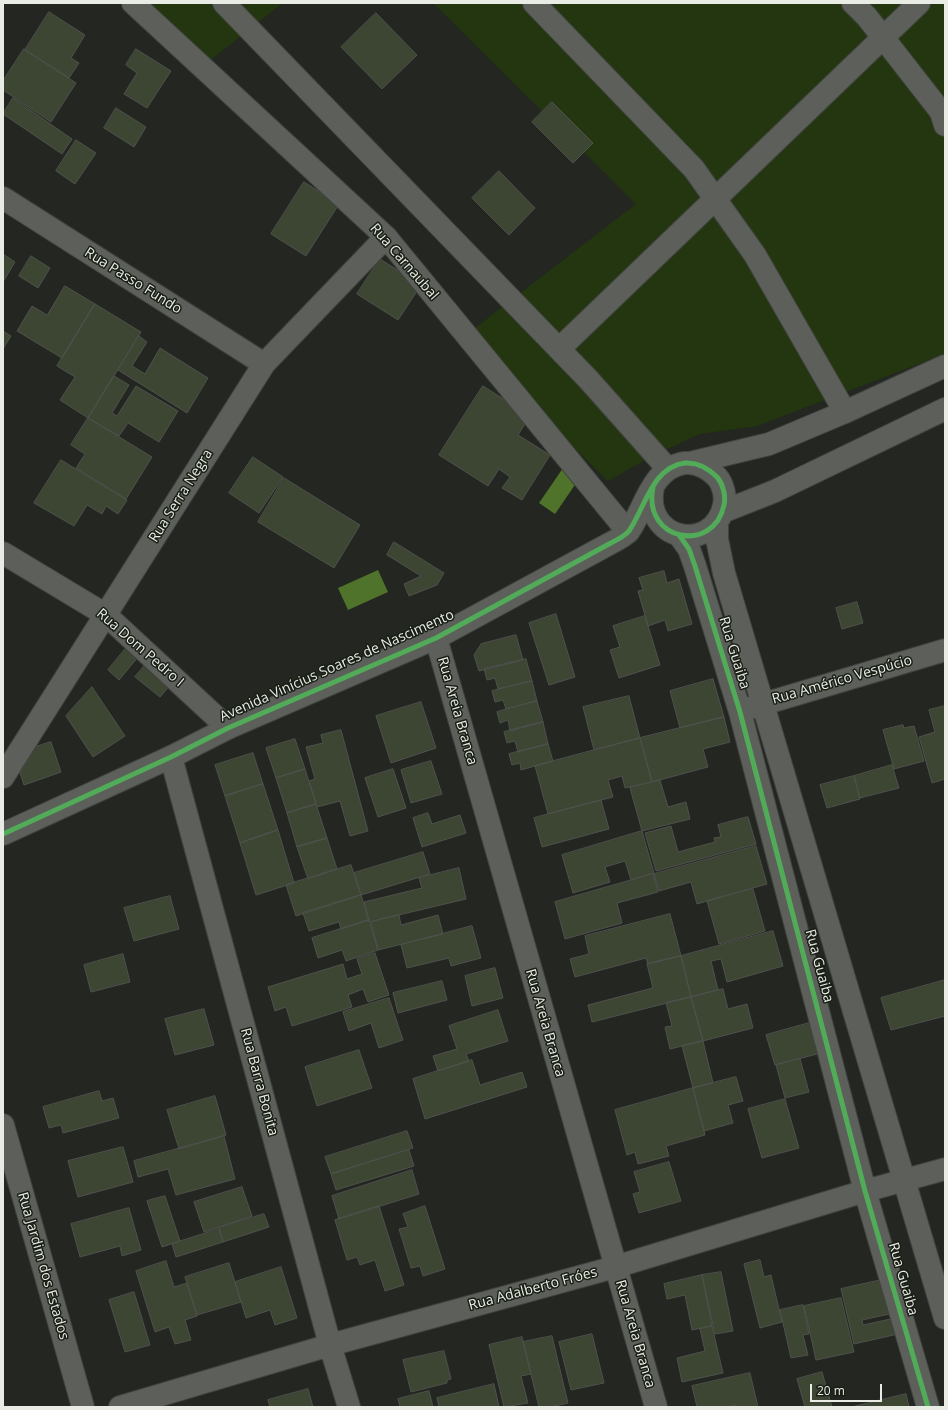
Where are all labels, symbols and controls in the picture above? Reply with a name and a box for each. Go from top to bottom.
street label: Rua Carnaubal [366,220,442,304]
street label: Rua Passo Fundo [81,244,185,318]
street label: Rua Serra Negra [146,446,216,546]
street label: Rua Dom Pedro I [93,605,187,691]
street label: Avenida Vinícius Soares de Nascimento [217,607,457,725]
street label: Rua Guaiba [715,615,753,691]
street label: Rua Américo Vespúcio [770,652,914,708]
street label: Rua Areia Branca [434,655,480,767]
street label: Rua Guaiba [801,928,837,1004]
street label: Rua Areia Branca [522,967,568,1079]
street label: Rua Barra Bonita [237,1026,281,1138]
street label: Rua Jardim dos Estados [14,1190,72,1342]
street label: Rua Guaiba [885,1241,921,1317]
street label: Rua Adalberto Fróes [467,1264,599,1314]
street label: Rua Areia Branca [612,1278,658,1390]
scale bar [812,1376,884,1402]
text: 20 m [817,1382,845,1399]

